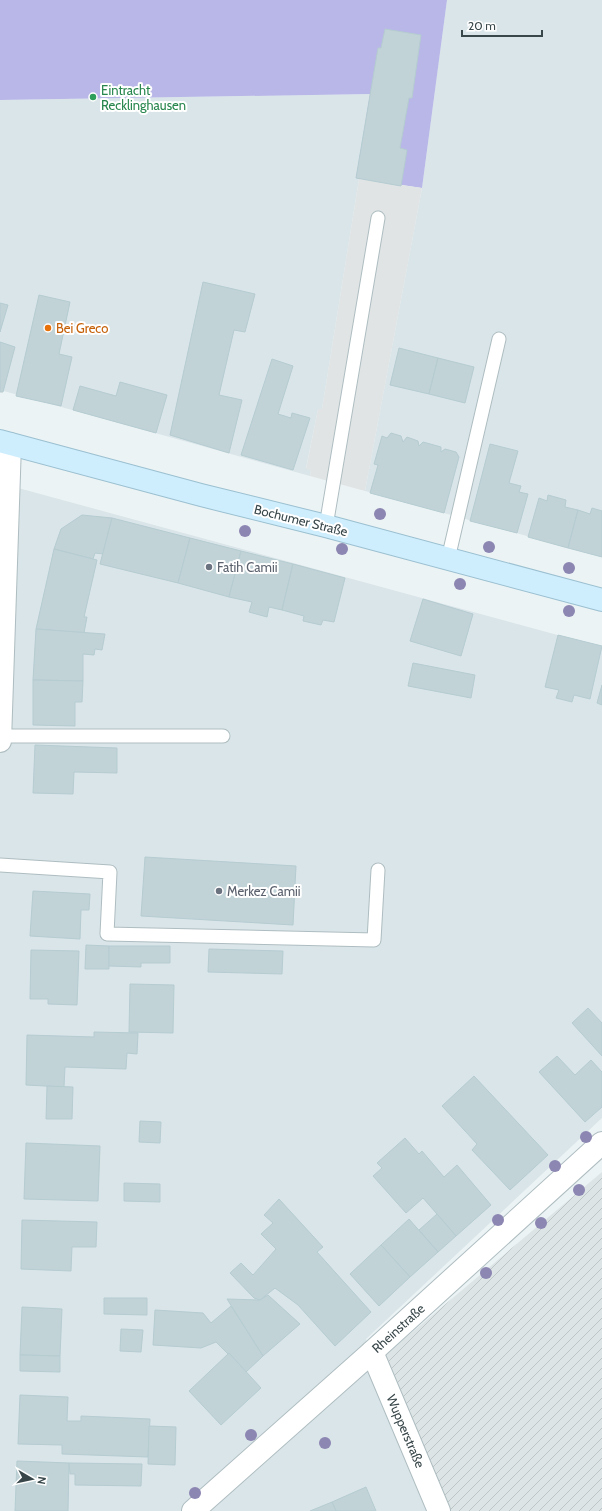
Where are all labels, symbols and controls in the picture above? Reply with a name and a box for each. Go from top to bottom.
scale bar [462,12,542,38]
text: 20 m [468,18,496,33]
place label: Eintracht Recklinghausen [101,82,186,113]
marker: Eintracht Recklinghausen [88,92,98,102]
place label: Bei Greco [56,320,108,336]
marker: Bei Greco [43,323,53,333]
street label: Bochumer Straße [253,501,350,539]
place label: Fatih Camii [217,559,277,575]
marker: Fatih Camii [204,562,214,572]
place label: Merkez Camii [227,883,301,899]
marker: Merkez Camii [214,886,224,896]
street label: Rheinstraße [368,1300,428,1356]
street label: Wupperstraße [383,1392,429,1470]
north arrow [12,1459,52,1499]
text: N [34,1476,49,1486]

